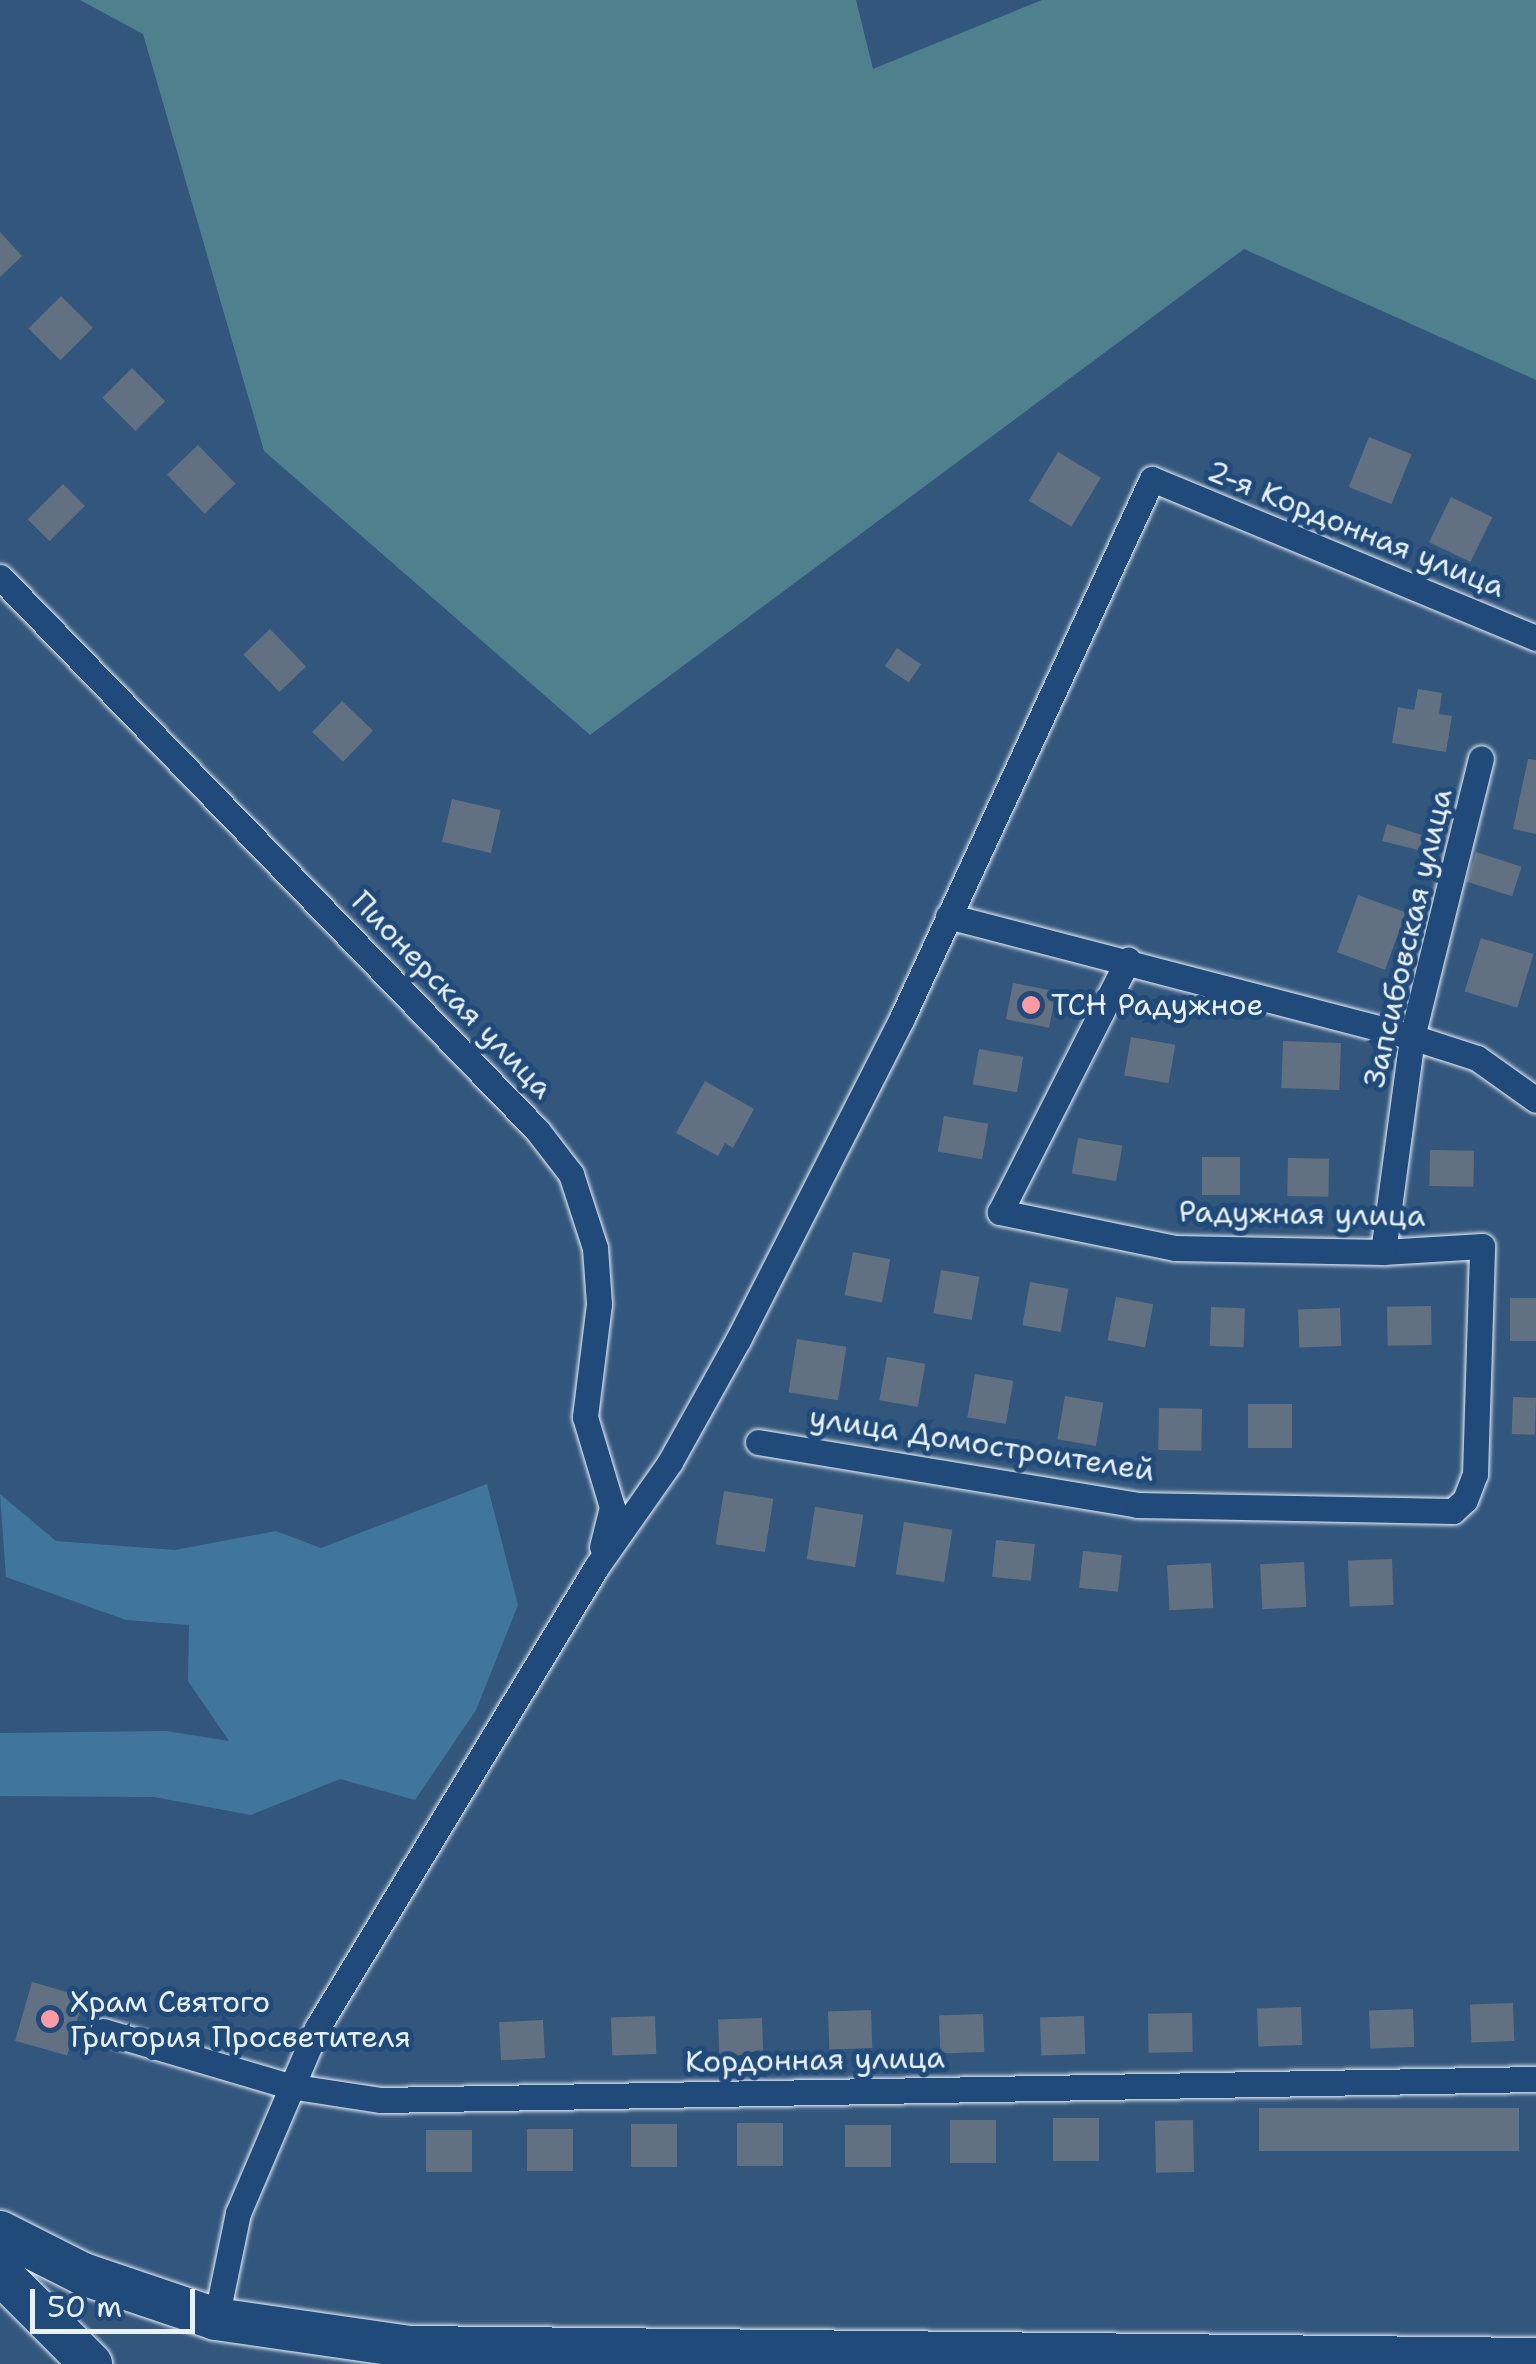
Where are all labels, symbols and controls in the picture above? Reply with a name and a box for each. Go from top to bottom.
street label: 2-я Кордонная улица [1202,453,1510,605]
street label: Запсибовская улица [1356,785,1460,1091]
street label: Пионерская улица [344,884,560,1106]
place label: ТСН Радужное [1051,987,1264,1023]
marker: ТСН Радужное [1020,994,1042,1016]
street label: Радужная улица [1178,1194,1426,1234]
street label: улица Домостроителей [807,1399,1157,1489]
place label: Храм Святого Григория Просветителя [70,1984,411,2054]
marker: Храм Святого Григория Просветителя [39,2008,61,2030]
street label: Кордонная улица [685,2040,945,2080]
scale bar [35,2269,200,2331]
text: 50 m [47,2286,122,2327]

